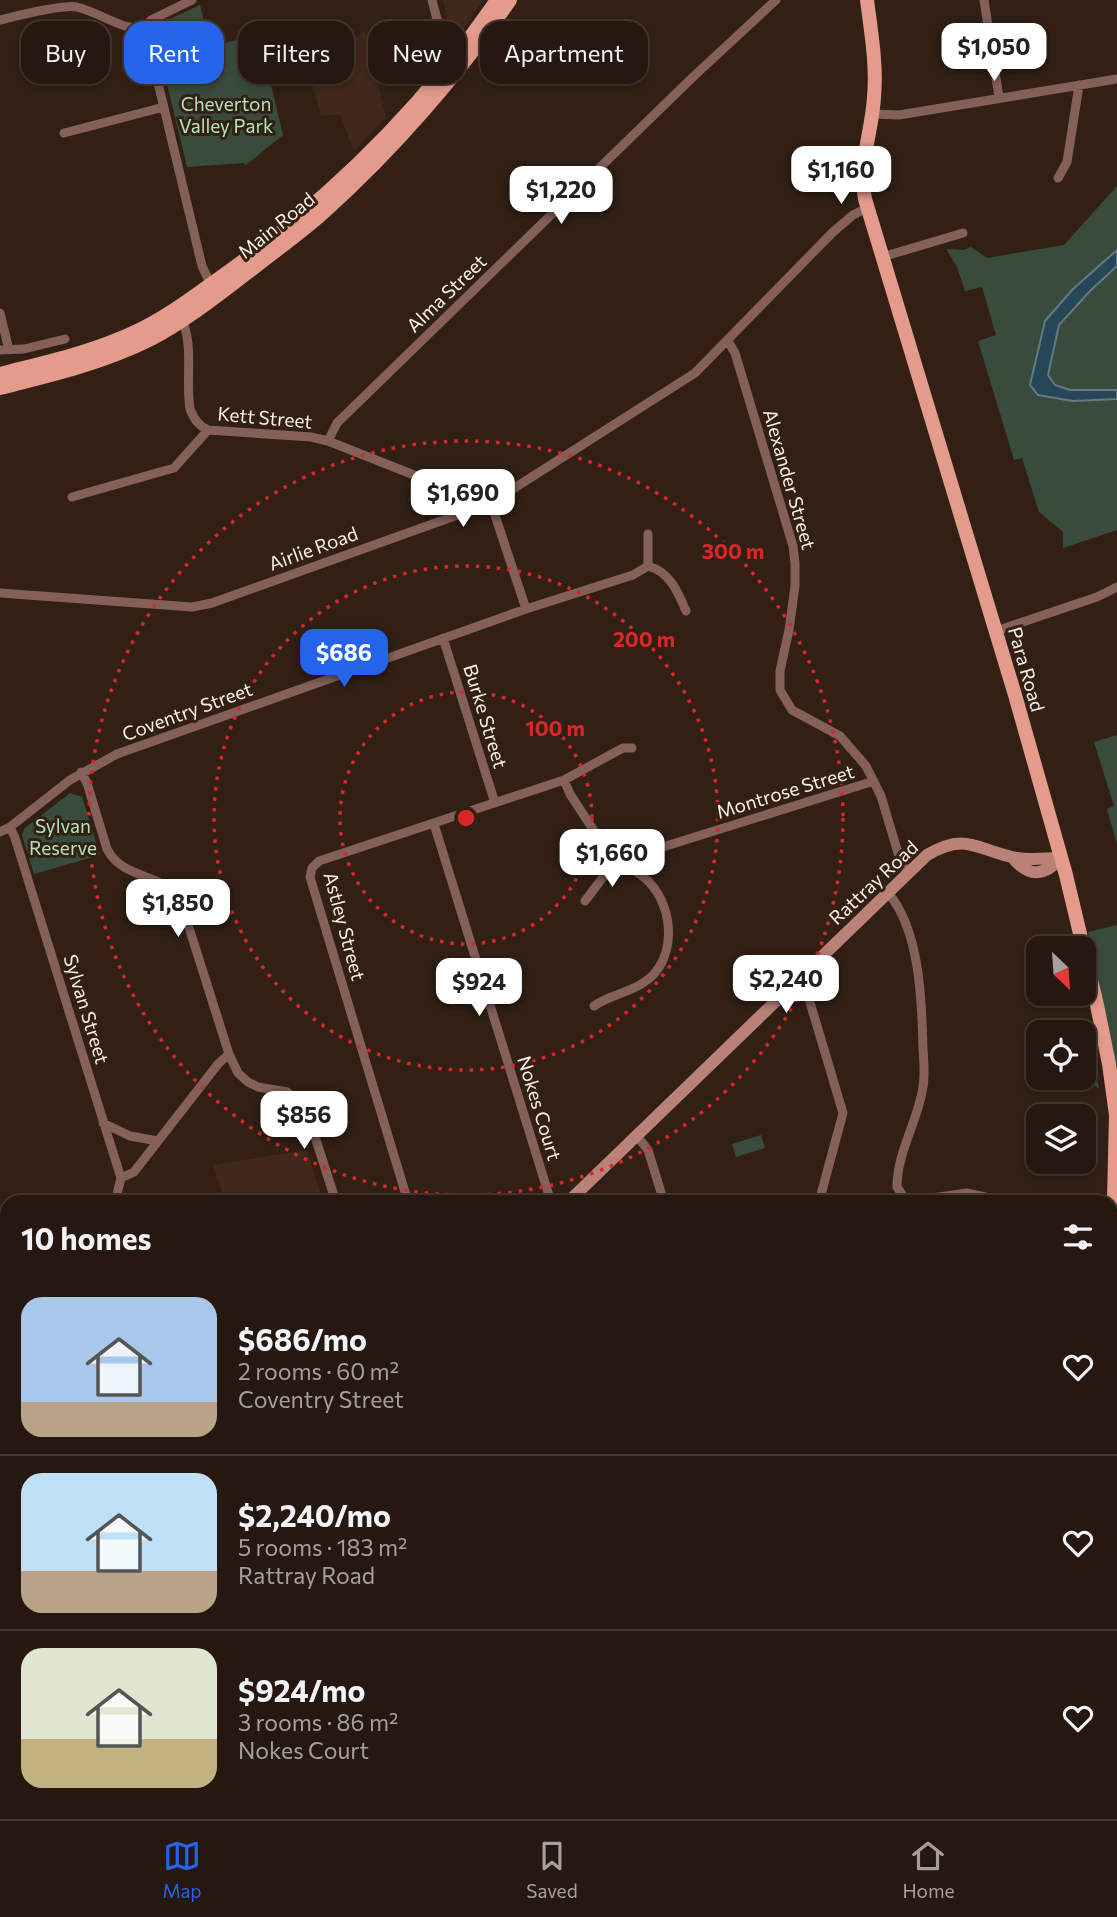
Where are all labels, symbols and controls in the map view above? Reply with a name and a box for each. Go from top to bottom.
chip: Buy [21,21,110,84]
chip: Rent [124,21,224,84]
chip: Filters [238,21,354,84]
chip: New [368,21,466,84]
chip: Apartment [480,21,648,84]
pin: $1,050 [937,24,1051,83]
text: $1,050 [957,32,1031,60]
park label: Cheverton Valley Park [179,92,273,137]
pin: $1,160 [784,146,898,206]
text: $1,160 [807,155,875,183]
pin: $1,220 [504,166,618,226]
text: $1,220 [526,175,596,203]
street label: Main Road [233,187,319,263]
street label: Alma Street [401,249,491,337]
street label: Kett Street [217,401,313,433]
street label: Alexander Street [759,406,821,552]
pin: $1,690 [406,470,520,529]
text: $1,690 [427,478,499,506]
street label: Airlie Road [265,521,361,575]
text: 300 m [702,538,764,563]
street label: Para Road [1004,624,1050,714]
text: 200 m [613,626,675,651]
pin: $686 [303,630,385,689]
text: $686 [316,638,372,666]
street label: Burke Street [459,661,513,771]
street label: Coventry Street [119,677,255,745]
text: 100 m [525,715,585,740]
street label: Montrose Street [713,759,857,823]
centre of rings [454,806,478,830]
park label: Sylvan Reserve [29,814,97,859]
pin: $1,660 [555,830,669,889]
street label: Rattray Road [824,835,922,929]
text: $1,660 [576,838,648,866]
street label: Astley Street [319,869,371,983]
pin: $1,850 [121,880,235,939]
text: $1,850 [142,888,214,916]
north arrow [1026,936,1096,1006]
map controls [1026,936,1096,1174]
street label: Sylvan Street [59,952,115,1067]
pin: $2,240 [729,956,843,1015]
pin: $924 [438,958,520,1018]
text: $2,240 [749,964,823,992]
text: $924 [452,967,506,995]
button: locate [1026,1020,1096,1090]
street label: Nokes Court [513,1053,567,1163]
pin: $856 [263,1092,345,1151]
text: $856 [276,1100,332,1128]
button: layers [1026,1104,1096,1174]
icon: filters [1059,1218,1097,1256]
text: 10 homes [21,1219,151,1256]
text: $686/mo [238,1320,367,1357]
icon: home [77,1325,161,1409]
icon: heart [1059,1348,1097,1386]
text: 2 rooms · 60 m² [238,1357,399,1385]
text: Coventry Street [238,1385,404,1413]
text: $2,240/mo [238,1496,391,1533]
icon: home [77,1501,161,1585]
icon: heart [1059,1524,1097,1562]
text: 5 rooms · 183 m² [238,1533,407,1561]
text: Rattray Road [238,1561,375,1589]
text: $924/mo [238,1671,365,1708]
icon: home [77,1676,161,1760]
icon: heart [1059,1699,1097,1737]
text: 3 rooms · 86 m² [238,1708,398,1736]
text: Nokes Court [238,1736,369,1764]
tab: Map [162,1837,202,1902]
tab: Saved [526,1837,578,1902]
tab: Home [902,1837,955,1902]

